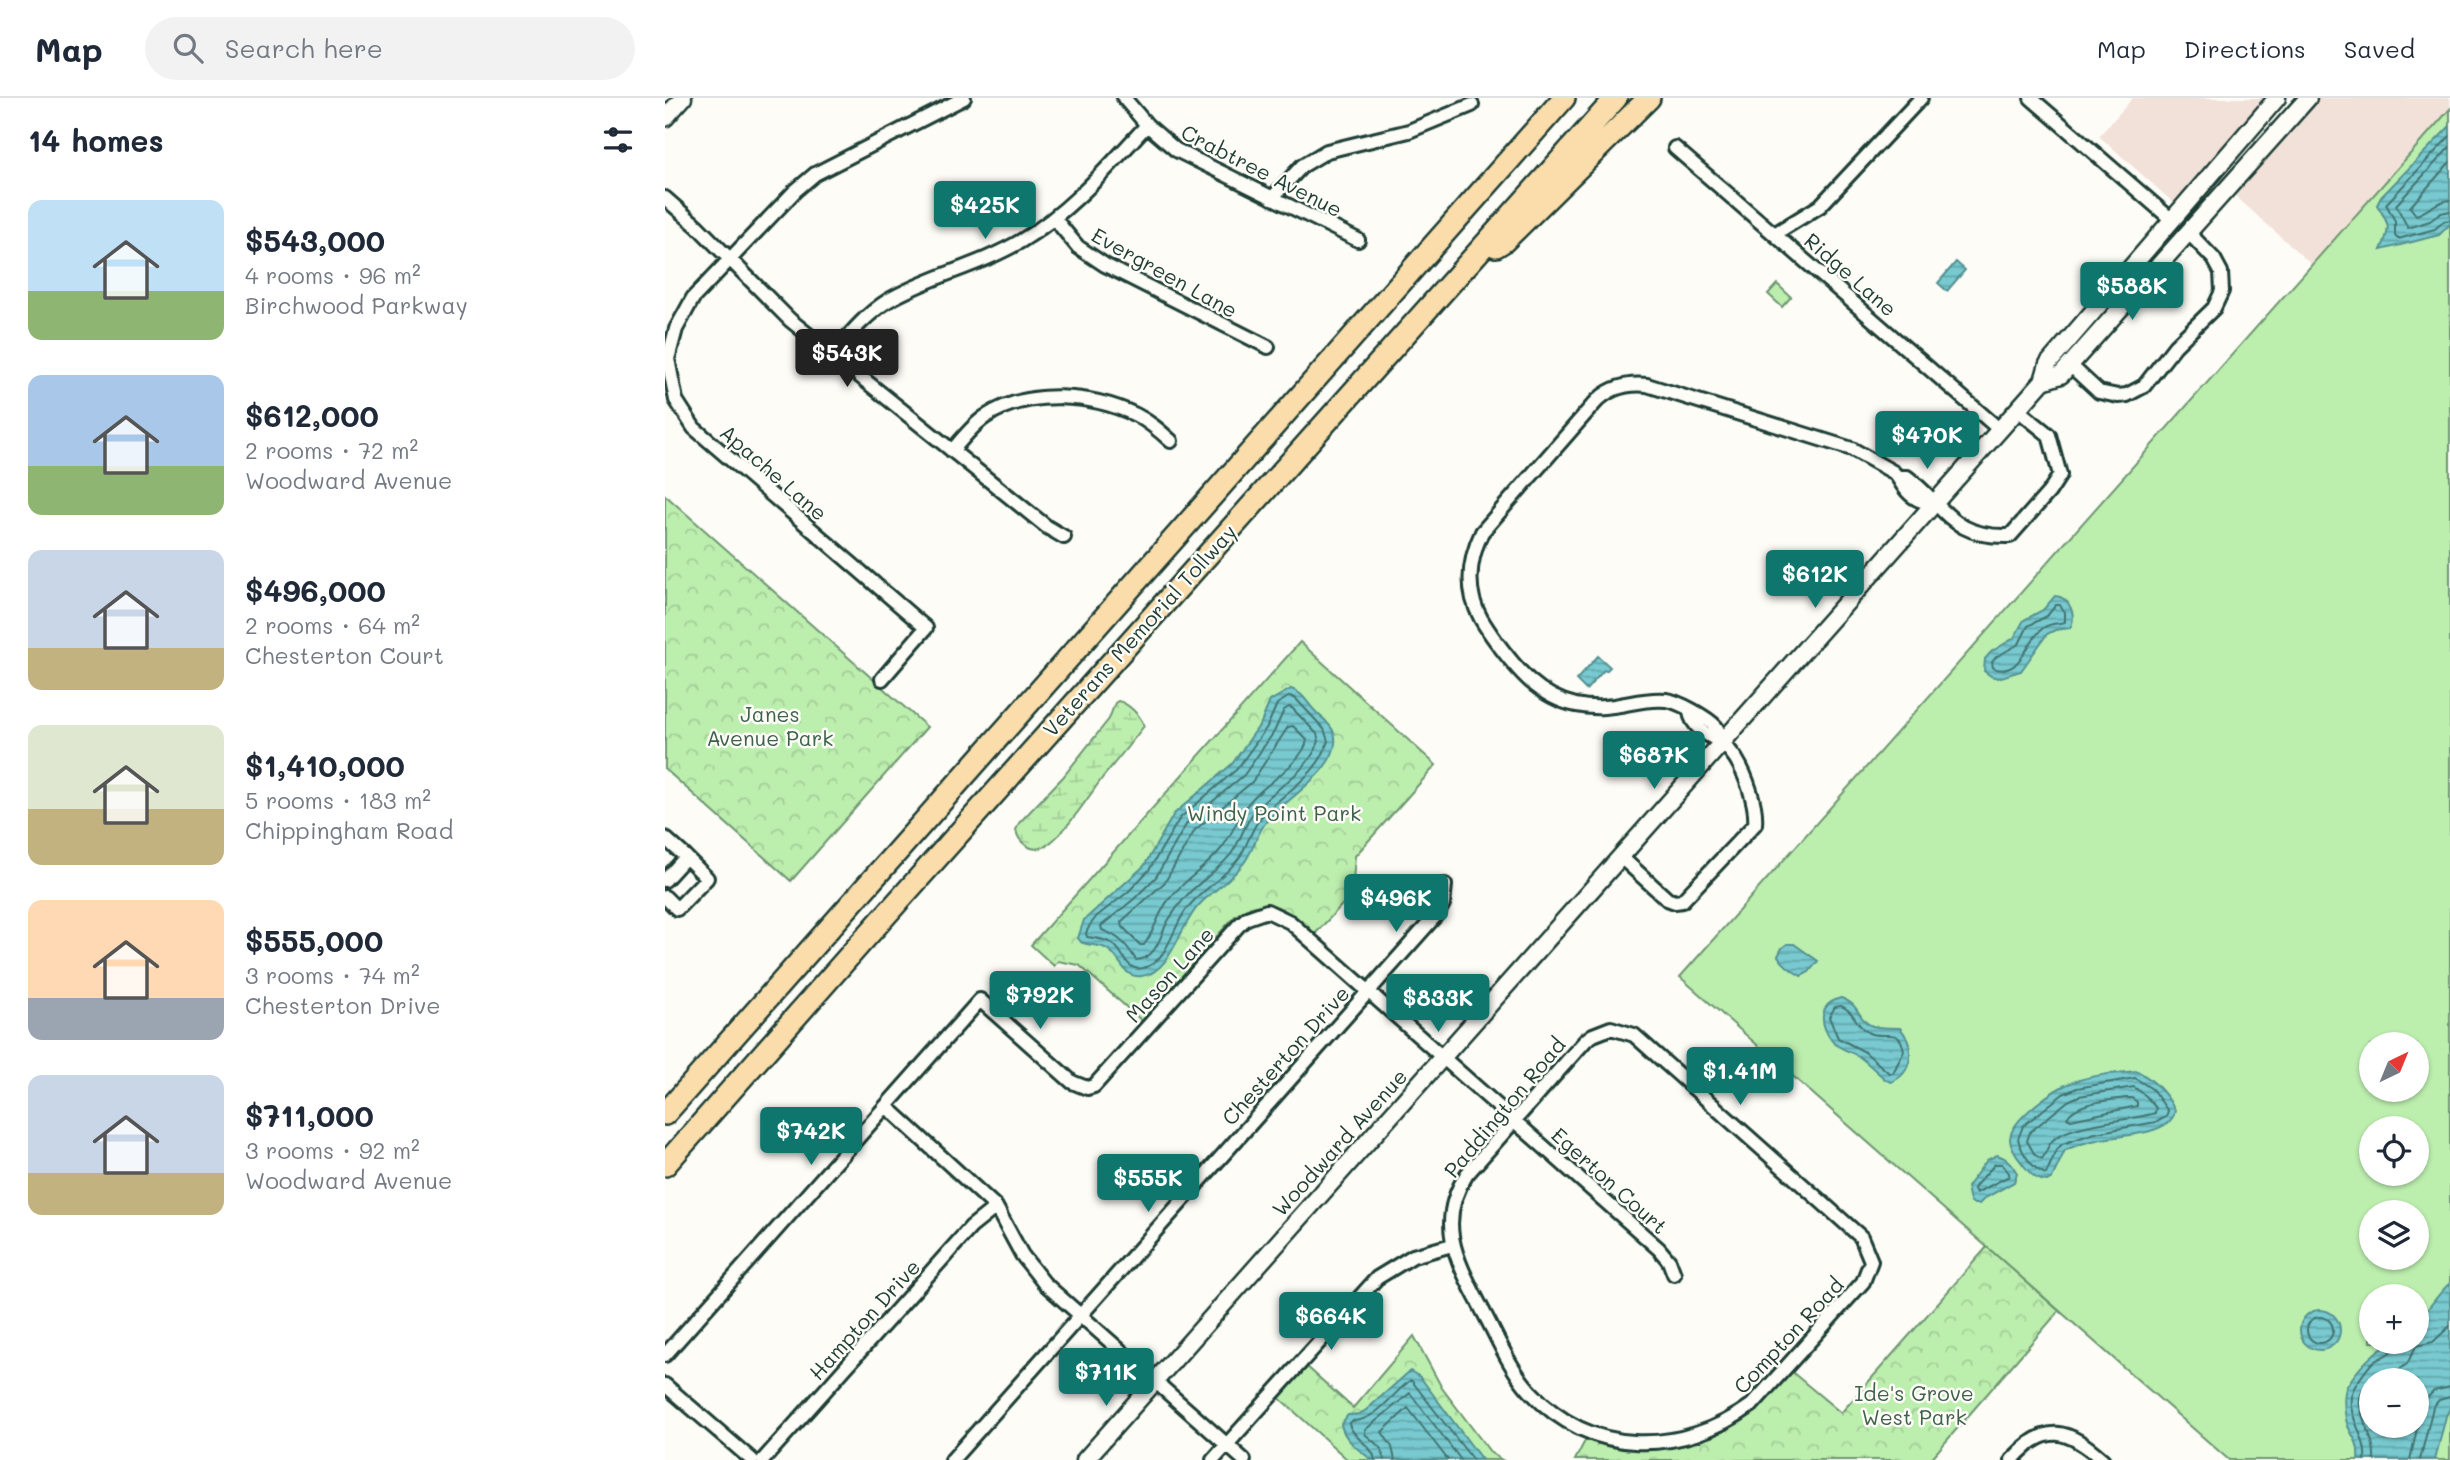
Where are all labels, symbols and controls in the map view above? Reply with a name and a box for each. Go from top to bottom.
search box [145,17,635,80]
text: Map [35,27,103,70]
icon: search [169,29,207,67]
text: Search here [225,31,383,65]
text: Map [2097,33,2146,64]
text: Directions [2184,33,2306,64]
text: Saved [2344,33,2415,64]
street label: Crabtree Avenue [1177,118,1347,222]
text: 14 homes [28,120,164,160]
icon: filters [599,121,637,159]
pin: $425K [936,181,1034,241]
text: $425K [950,189,1020,219]
text: $543,000 [245,220,385,260]
street label: Evergreen Lane [1087,221,1243,323]
street label: Ridge Lane [1799,226,1903,322]
icon: home [84,228,168,312]
text: 4 rooms · 96 m² [245,260,421,290]
pin: $588K [2083,262,2181,322]
text: $588K [2096,270,2168,300]
text: Birchwood Parkway [245,290,468,320]
pin: $543K [798,330,896,389]
text: $543K [811,337,883,367]
text: $612,000 [245,395,379,435]
icon: home [84,403,168,487]
pin: $470K [1878,412,1976,471]
street label: Apache Lane [715,418,833,526]
text: $470K [1891,419,1963,449]
text: 2 rooms · 72 m² [245,435,418,465]
text: Woodward Avenue [245,465,452,495]
street label: Veterans Memorial Tollway [1036,518,1242,742]
pin: $612K [1766,550,1864,610]
text: $612K [1782,558,1848,588]
text: $496,000 [245,570,386,610]
icon: home [84,578,168,662]
text: 2 rooms · 64 m² [245,610,420,640]
text: Chesterton Court [245,640,444,670]
park label: Janes Avenue Park [707,700,834,751]
pin: $687K [1605,732,1703,791]
text: $687K [1619,739,1689,769]
text: $1,410,000 [245,745,405,785]
icon: home [84,753,168,837]
text: 5 rooms · 183 m² [245,785,431,815]
park label: Windy Point Park [1187,799,1361,826]
text: Chippingham Road [245,815,453,845]
pin: $496K [1347,874,1445,934]
text: $496K [1360,882,1432,912]
text: $555,000 [245,920,383,960]
street label: Mason Lane [1119,921,1219,1027]
icon: home [84,928,168,1012]
text: 3 rooms · 74 m² [245,960,420,990]
pin: $792K [991,972,1089,1031]
pin: $833K [1389,974,1487,1034]
text: $792K [1006,979,1074,1009]
street label: Chesterton Drive [1215,980,1355,1130]
text: $833K [1402,982,1474,1012]
text: Chesterton Drive [245,990,440,1020]
street label: Paddington Road [1437,1031,1571,1183]
north arrow [2359,1032,2429,1102]
map controls [2359,1032,2429,1438]
pin: $1.41M [1683,1048,1797,1107]
text: $1.41M [1703,1055,1777,1085]
street label: Woodward Avenue [1266,1063,1412,1221]
text: $711,000 [245,1095,374,1135]
icon: home [84,1103,168,1187]
pin: $742K [762,1108,860,1167]
text: $742K [776,1115,846,1145]
button: locate [2359,1116,2429,1186]
street label: Egerton Court [1547,1121,1673,1239]
text: 3 rooms · 92 m² [245,1135,420,1165]
pin: $555K [1099,1154,1197,1214]
text: $555K [1113,1162,1183,1192]
text: Woodward Avenue [245,1165,452,1195]
button: layers [2359,1200,2429,1270]
street label: Hampton Drive [803,1253,925,1385]
street label: Compton Road [1727,1271,1849,1399]
button: + [2359,1284,2429,1354]
pin: $664K [1282,1292,1380,1352]
text: $664K [1295,1300,1367,1330]
pin: $711K [1057,1348,1155,1408]
text: $711K [1075,1356,1137,1386]
button: − [2359,1368,2429,1438]
park label: Ide's Grove West Park [1854,1379,1974,1430]

